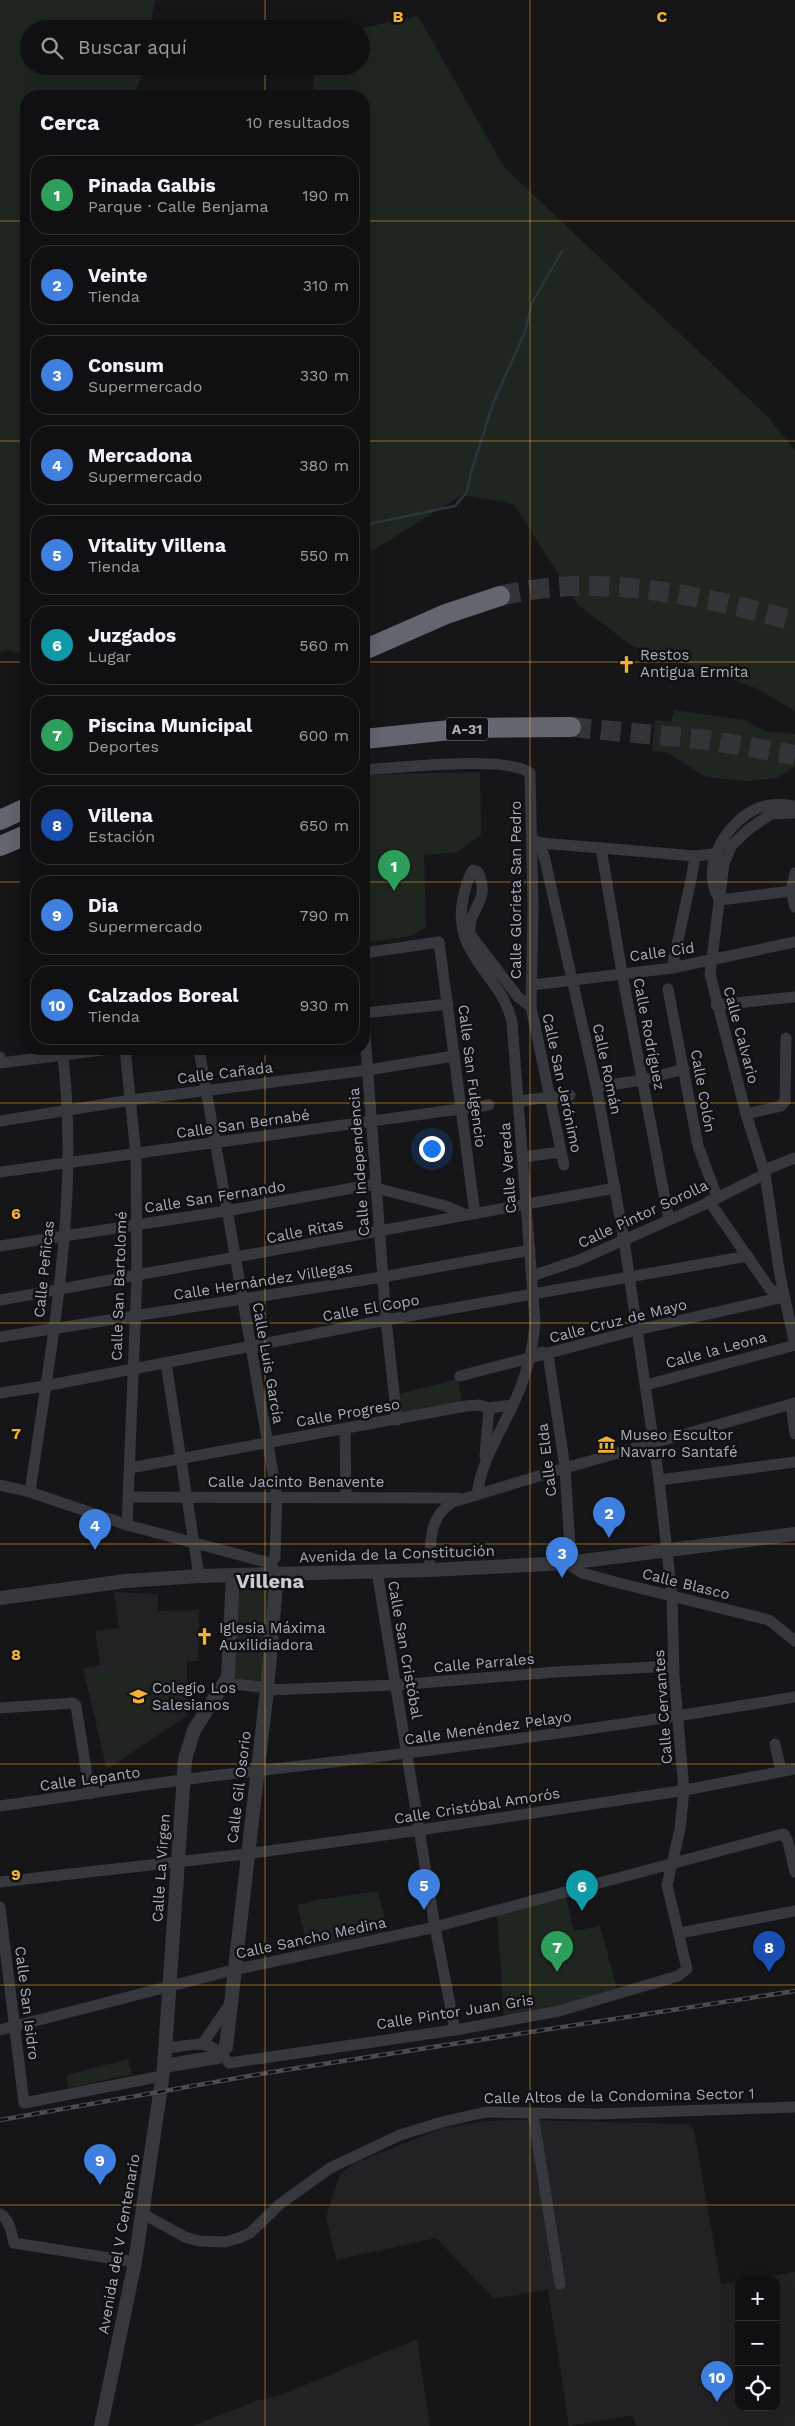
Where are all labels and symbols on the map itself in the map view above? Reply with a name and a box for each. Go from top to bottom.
text: B [393,7,404,26]
text: C [657,7,668,26]
place label: Restos Antigua Ermita [640,646,749,681]
church icon: Restos Antigua Ermita [616,654,636,674]
road number: A-31 [446,718,488,741]
street label: Calle Glorieta San Pedro [507,801,525,979]
pin: 1 [378,850,410,891]
street label: Calle Cid [628,939,696,965]
street label: Calle Rodríguez [629,976,669,1092]
street label: Calle Calvario [719,984,763,1086]
street label: Calle San Fulgencio [454,1004,490,1148]
street label: Calle San Jerónimo [538,1012,586,1154]
street label: Calle Román [589,1022,625,1116]
street label: Calle Colón [687,1048,719,1134]
street label: Calle Cañada [176,1058,274,1088]
street label: Calle Independencia [345,1087,373,1237]
street label: Calle San Bernabé [175,1106,311,1142]
street label: Calle Vereda [496,1121,520,1214]
your location [419,1136,445,1162]
street label: Calle Pintor Sorolla [575,1176,711,1252]
street label: Calle San Fernando [143,1177,287,1217]
text: 6 [11,1204,21,1223]
street label: Calle San Bartolomé [107,1211,131,1361]
street label: Calle Ritas [265,1215,345,1247]
street label: Calle Peñicas [30,1220,58,1318]
street label: Calle Hernández Villegas [172,1258,354,1304]
street label: Calle El Copo [321,1291,421,1325]
street label: Calle Cruz de Mayo [547,1295,689,1347]
street label: Calle Luis García [248,1301,288,1426]
street label: Calle la Leona [664,1328,769,1372]
street label: Calle Progreso [295,1395,401,1431]
street label: Calle Elda [534,1422,560,1498]
text: 7 [11,1424,21,1443]
place label: Museo Escultor Navarro Santafé [620,1426,738,1461]
museum icon: Museo Escultor Navarro Santafé [596,1434,616,1454]
street label: Calle Jacinto Benavente [208,1473,384,1491]
pin: 2 [593,1497,625,1538]
pin: 4 [79,1509,111,1550]
pin: 3 [546,1537,578,1578]
street label: Avenida de la Constitución [299,1542,495,1566]
street label: Calle Blasco [640,1564,732,1604]
district label: Villena [236,1569,304,1593]
street label: Calle San Cristóbal [384,1579,426,1721]
place label: Iglesia Máxima Auxilidiadora [219,1619,326,1654]
church icon: Iglesia Máxima Auxilidiadora [195,1627,215,1647]
text: 8 [11,1645,21,1664]
street label: Calle Cervantes [650,1649,676,1765]
street label: Calle Parrales [433,1650,535,1676]
place label: Colegio Los Salesianos [152,1679,236,1714]
school or university icon: Colegio Los Salesianos [128,1687,148,1707]
street label: Calle Menéndez Pelayo [403,1707,573,1749]
street label: Calle Gil Osorio [223,1730,255,1844]
street label: Calle Lepanto [38,1763,142,1795]
street label: Calle Cristóbal Amorós [393,1784,561,1828]
street label: Calle La Virgen [148,1813,174,1923]
text: 9 [11,1865,21,1884]
pin: 5 [408,1869,440,1910]
pin: 6 [566,1870,598,1911]
street label: Calle Sancho Medina [234,1913,388,1963]
pin: 7 [541,1931,573,1972]
pin: 8 [753,1931,785,1972]
street label: Calle San Isidro [11,1945,43,2061]
street label: Calle Pintor Juan Gris [375,1991,535,2033]
street label: Calle Altos de la Condomina Sector 1 [483,2085,755,2107]
pin: 9 [84,2144,116,2185]
street label: Avenida del V Centenario [94,2152,144,2336]
pin: 10 [701,2361,733,2402]

